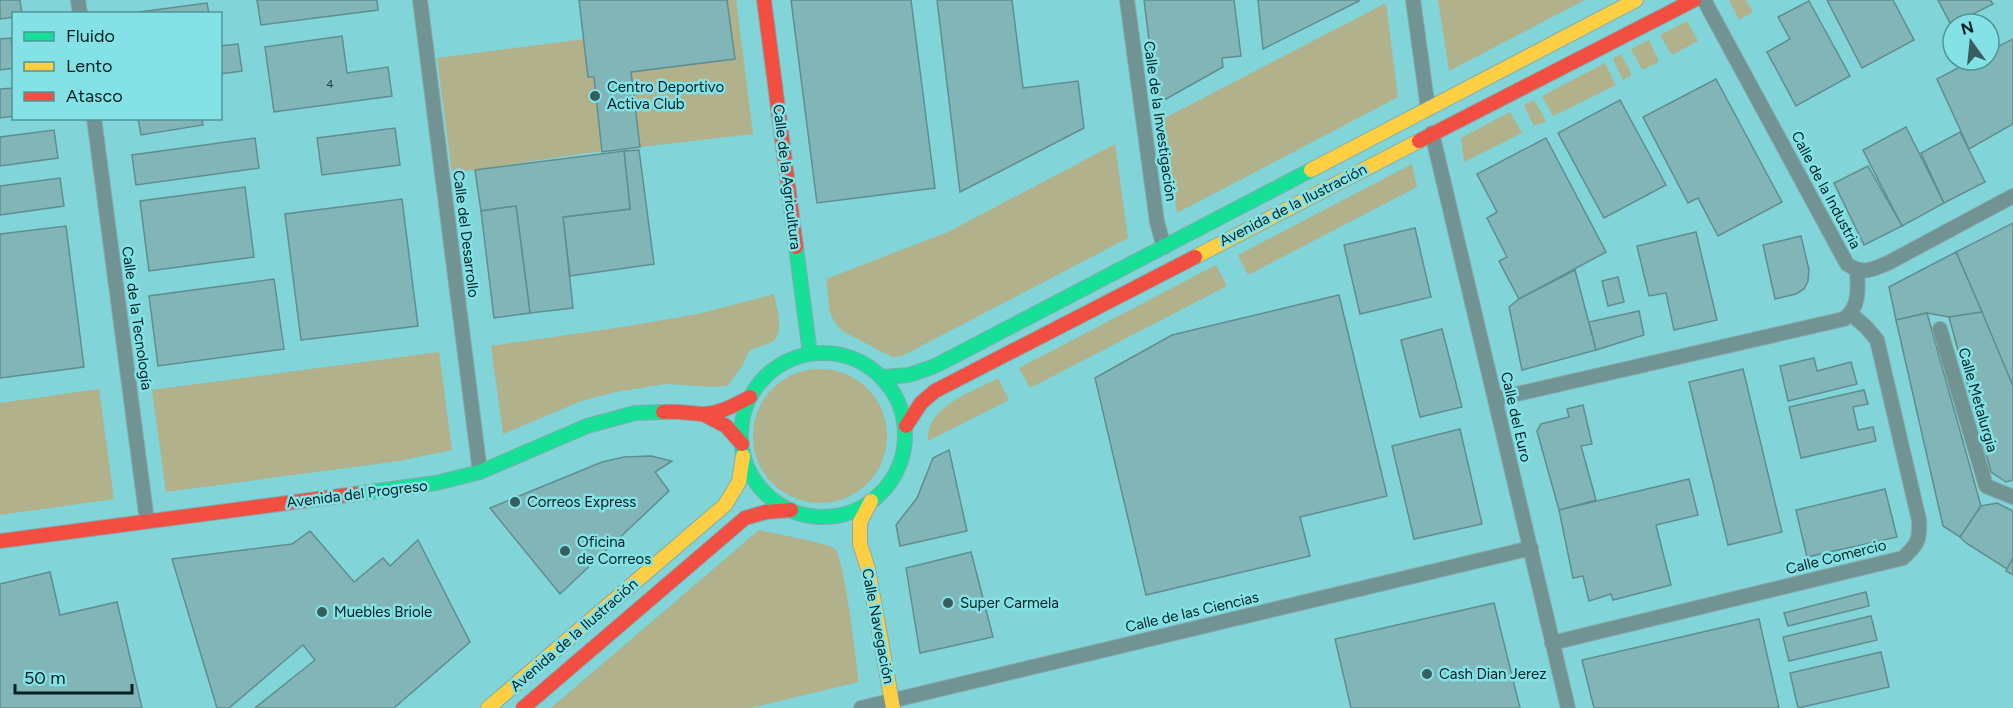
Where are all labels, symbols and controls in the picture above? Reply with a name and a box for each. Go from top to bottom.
legend [12,12,222,120]
north arrow [1941,12,2001,72]
text: N [1959,17,1976,39]
text: Fluido [66,25,115,47]
street label: Calle de la Investigación [1140,40,1180,202]
text: Lento [66,55,112,77]
house number: 4 [326,77,334,91]
place label: Centro Deportivo Activa Club [607,78,724,113]
text: Atasco [66,85,123,107]
marker: Centro Deportivo Activa Club [588,89,602,103]
street label: Calle de la Agricultura [769,103,805,251]
street label: Calle de la Industria [1787,128,1865,252]
street label: Avenida de la Ilustración [1216,160,1370,250]
street label: Calle del Desarrollo [449,169,483,299]
street label: Calle de la Tecnología [118,245,156,391]
street label: Calle Metalurgia [1954,346,2002,454]
street label: Calle del Euro [1497,370,1535,464]
street label: Avenida del Progreso [285,476,429,512]
place label: Correos Express [527,493,636,511]
marker: Correos Express [508,495,522,509]
place label: Oficina de Correos [577,533,651,568]
street label: Calle Comercio [1784,536,1888,578]
marker: Oficina de Correos [558,544,572,558]
street label: Calle Navegación [858,567,898,685]
street label: Avenida de la Ilustración [507,575,641,695]
street label: Calle de las Ciencias [1124,588,1260,636]
place label: Super Carmela [960,594,1059,612]
marker: Super Carmela [941,596,955,610]
place label: Muebles Briole [334,603,432,621]
marker: Muebles Briole [315,605,329,619]
scale bar [15,657,132,695]
place label: Cash Dian Jerez [1439,665,1547,683]
text: 50 m [24,667,66,689]
marker: Cash Dian Jerez [1420,667,1434,681]

